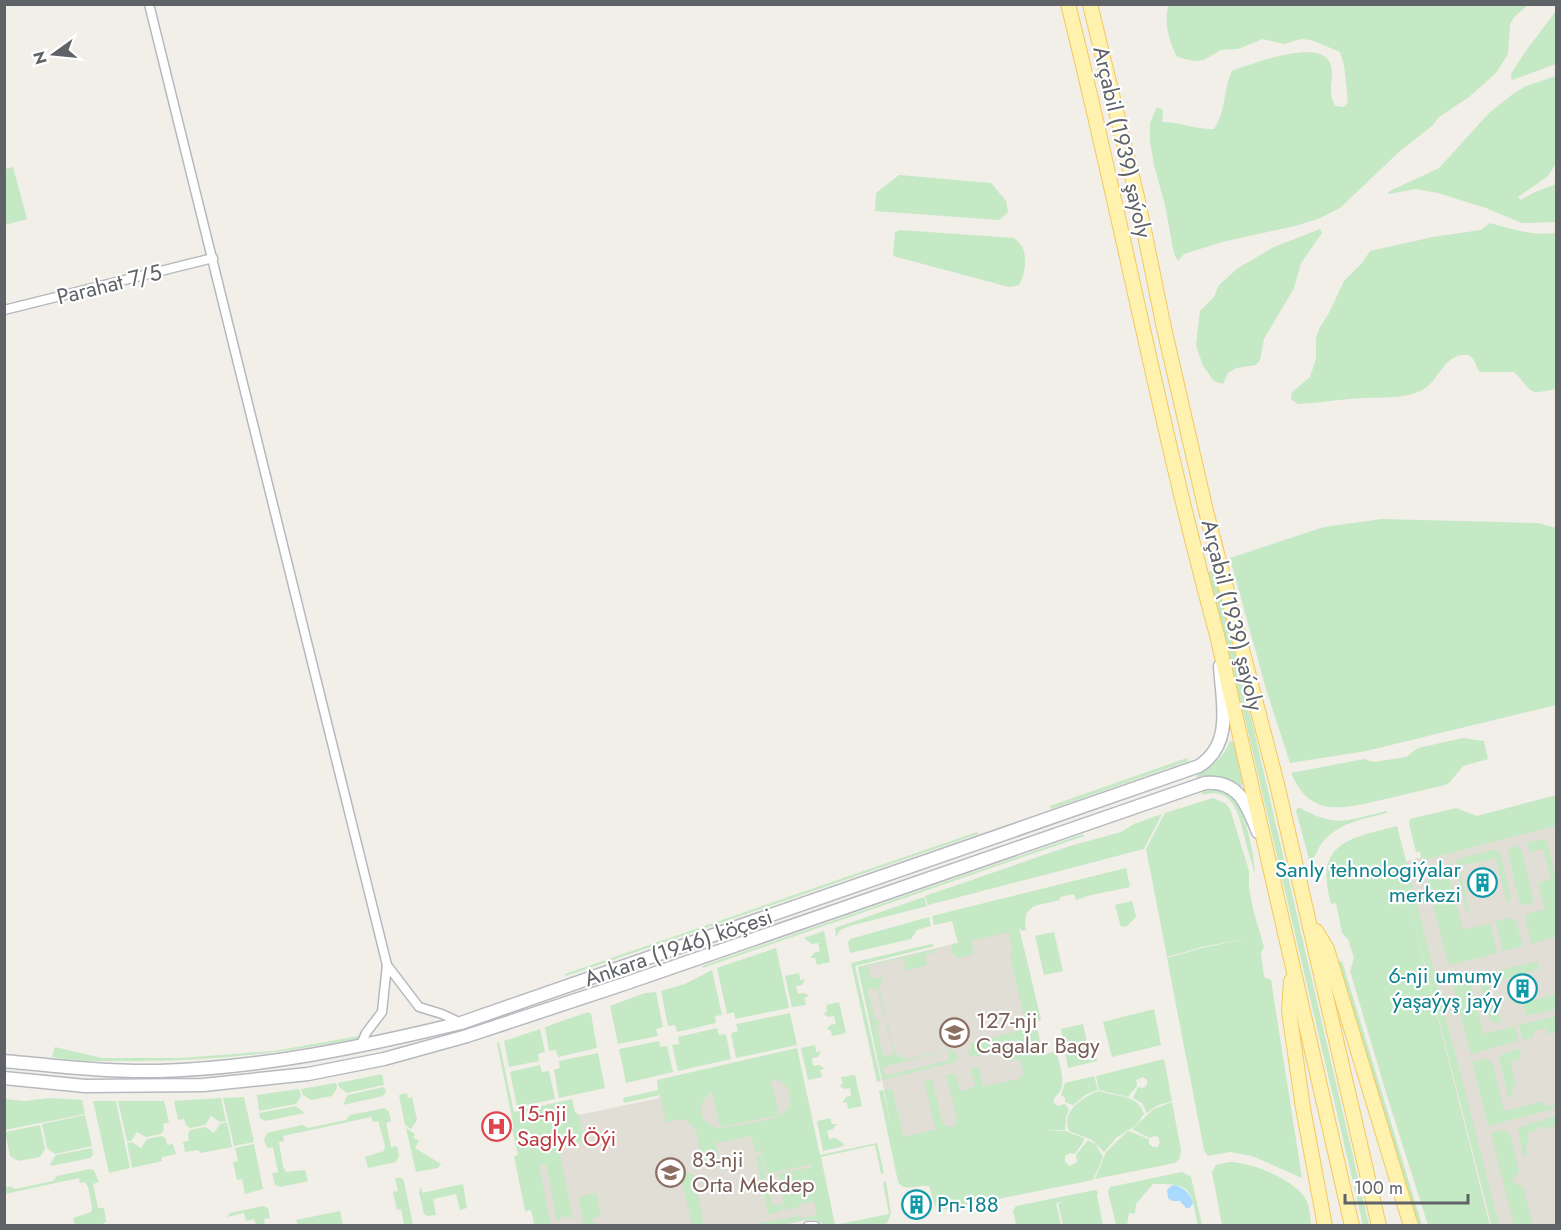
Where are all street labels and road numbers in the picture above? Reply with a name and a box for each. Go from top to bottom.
street label: Arçabil (1939) şaýoly [1085,43,1161,241]
street label: Parahat 7/5 [53,256,165,312]
street label: Arçabil (1939) şaýoly [1194,516,1272,714]
street label: Ankara (1946) köçesi [580,900,776,994]

